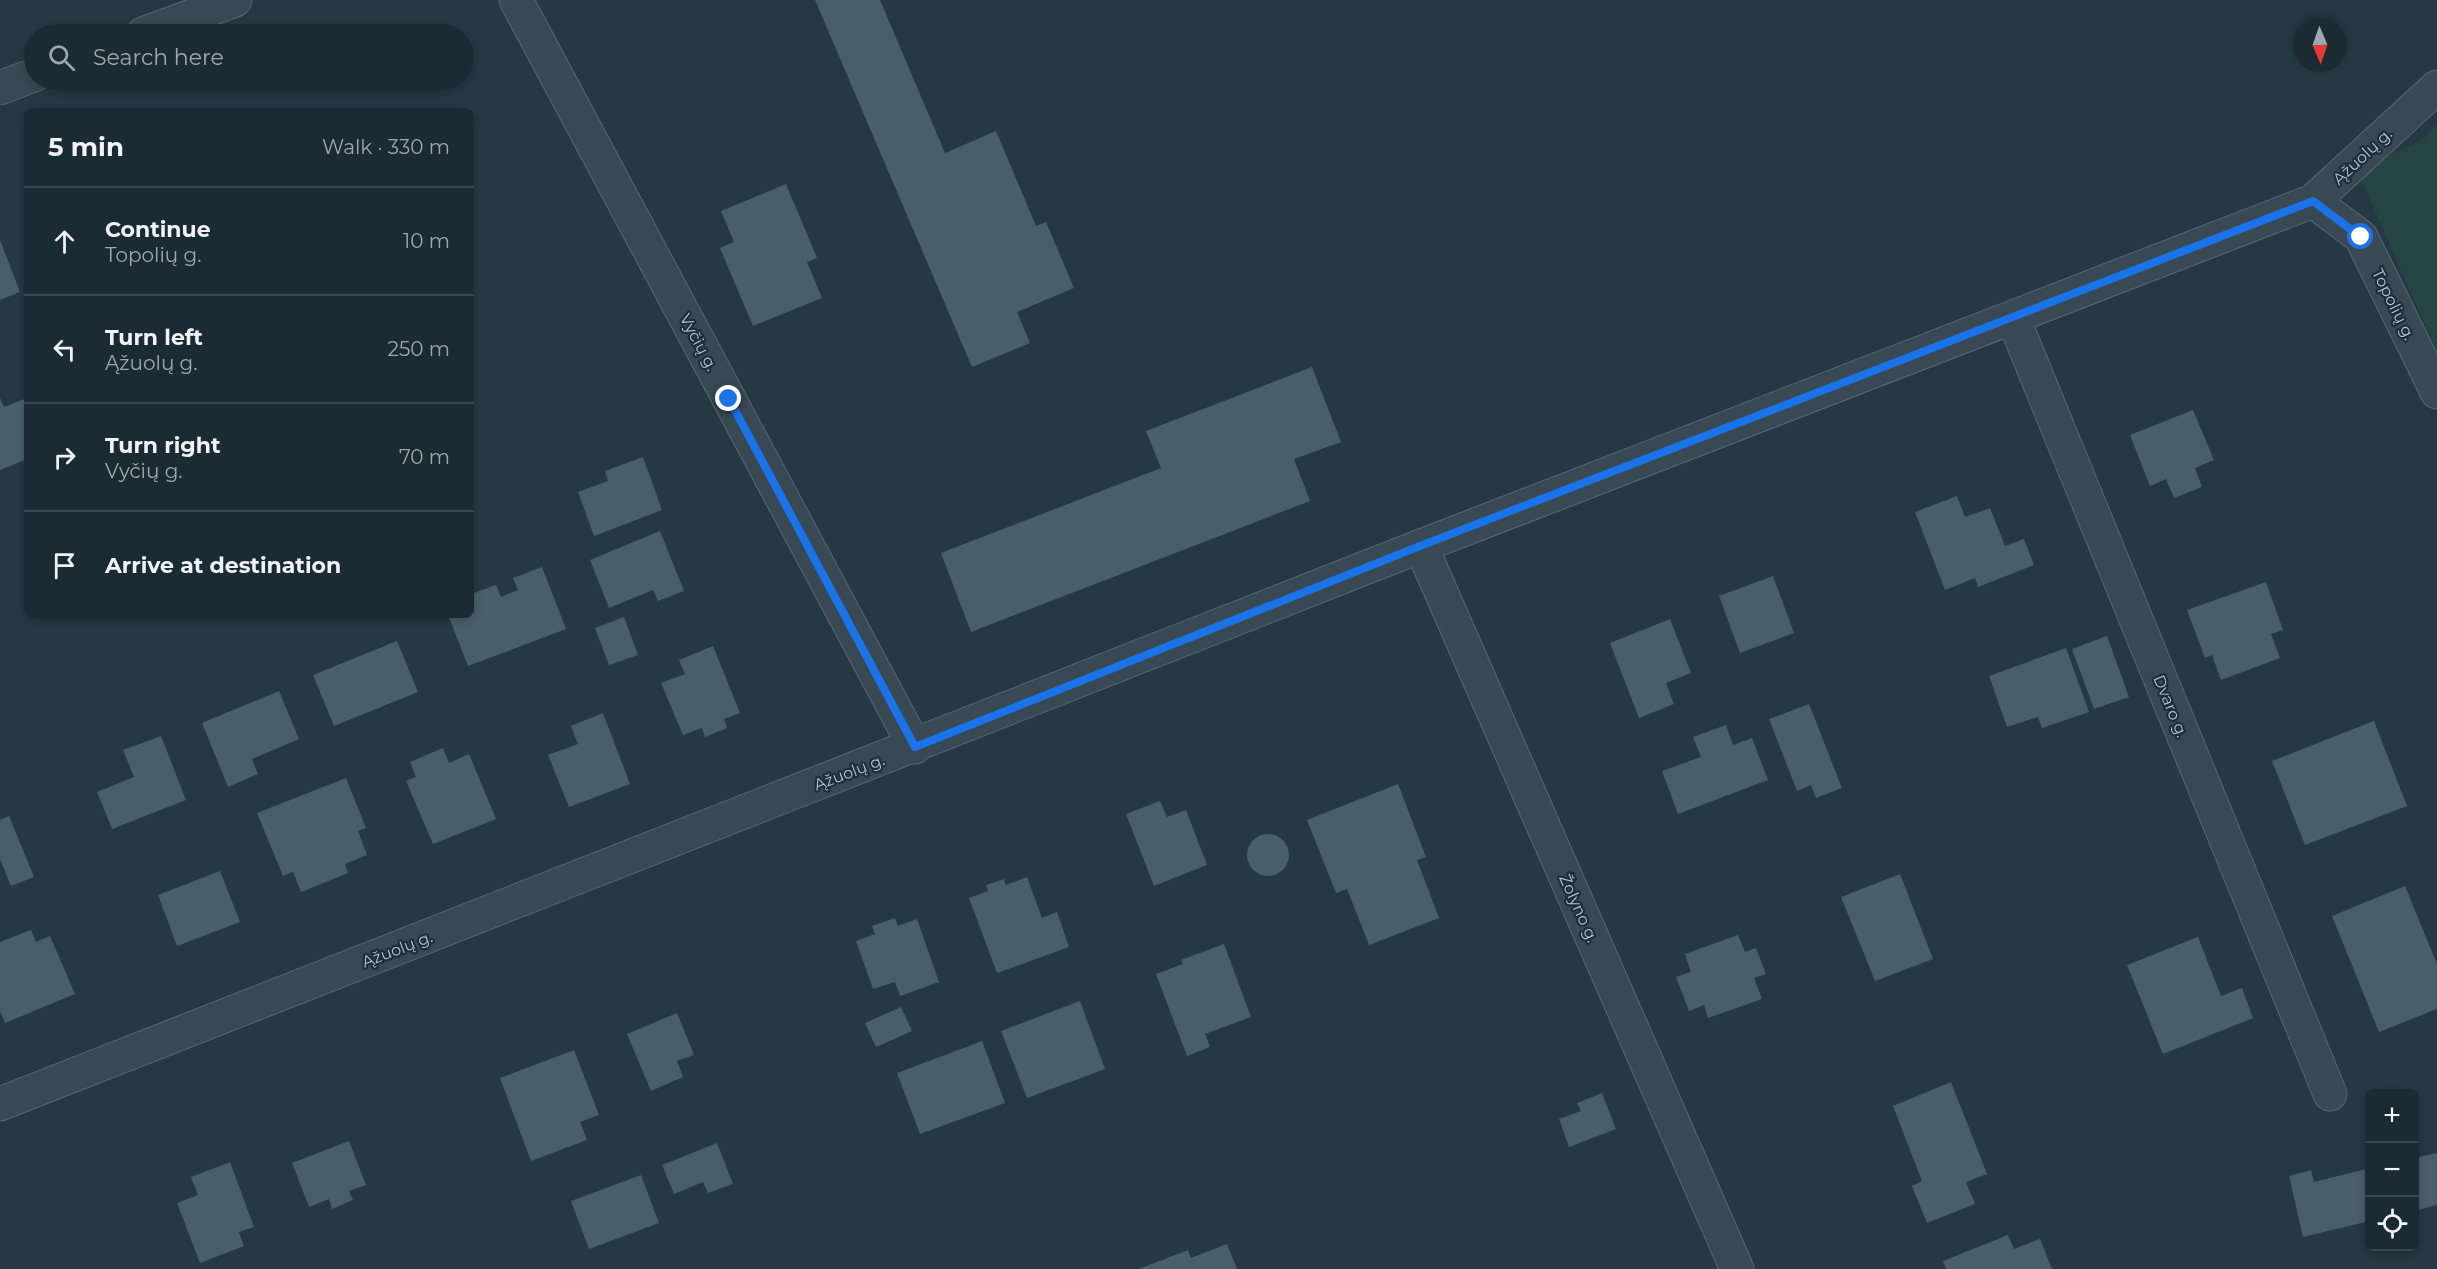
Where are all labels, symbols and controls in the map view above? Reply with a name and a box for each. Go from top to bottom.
north arrow [2293,18,2347,72]
search box [24,24,474,90]
icon: search [45,41,78,74]
text: Search here [93,44,224,71]
street label: Ąžuolų g. [2329,124,2396,189]
text: 5 min [48,131,124,163]
text: Walk · 330 m [322,135,450,159]
text: Continue [105,216,211,243]
route start [2347,223,2373,249]
icon: ahead [48,225,81,258]
text: 10 m [403,229,450,253]
text: Topolių g. [105,243,201,267]
street label: Topolių g. [2368,265,2419,343]
street label: Vyčių g. [676,310,722,374]
text: Turn left [105,324,203,351]
icon: left [48,333,81,366]
text: 250 m [388,337,450,361]
text: Ąžuolų g. [105,351,198,375]
route end [715,385,741,411]
text: Turn right [105,432,220,459]
icon: right [48,441,81,474]
text: 70 m [399,445,450,469]
text: Vyčių g. [105,459,183,483]
icon: arrive [48,549,81,582]
text: Arrive at destination [105,552,341,579]
street label: Dvaro g. [2149,672,2192,740]
street label: Ąžuolų g. [811,750,887,795]
street label: Žolyno g. [1555,871,1602,945]
street label: Ąžuolų g. [359,927,435,972]
map controls [2365,1089,2419,1251]
button: + [2365,1089,2419,1143]
button: − [2365,1143,2419,1197]
button: locate [2365,1197,2419,1251]

